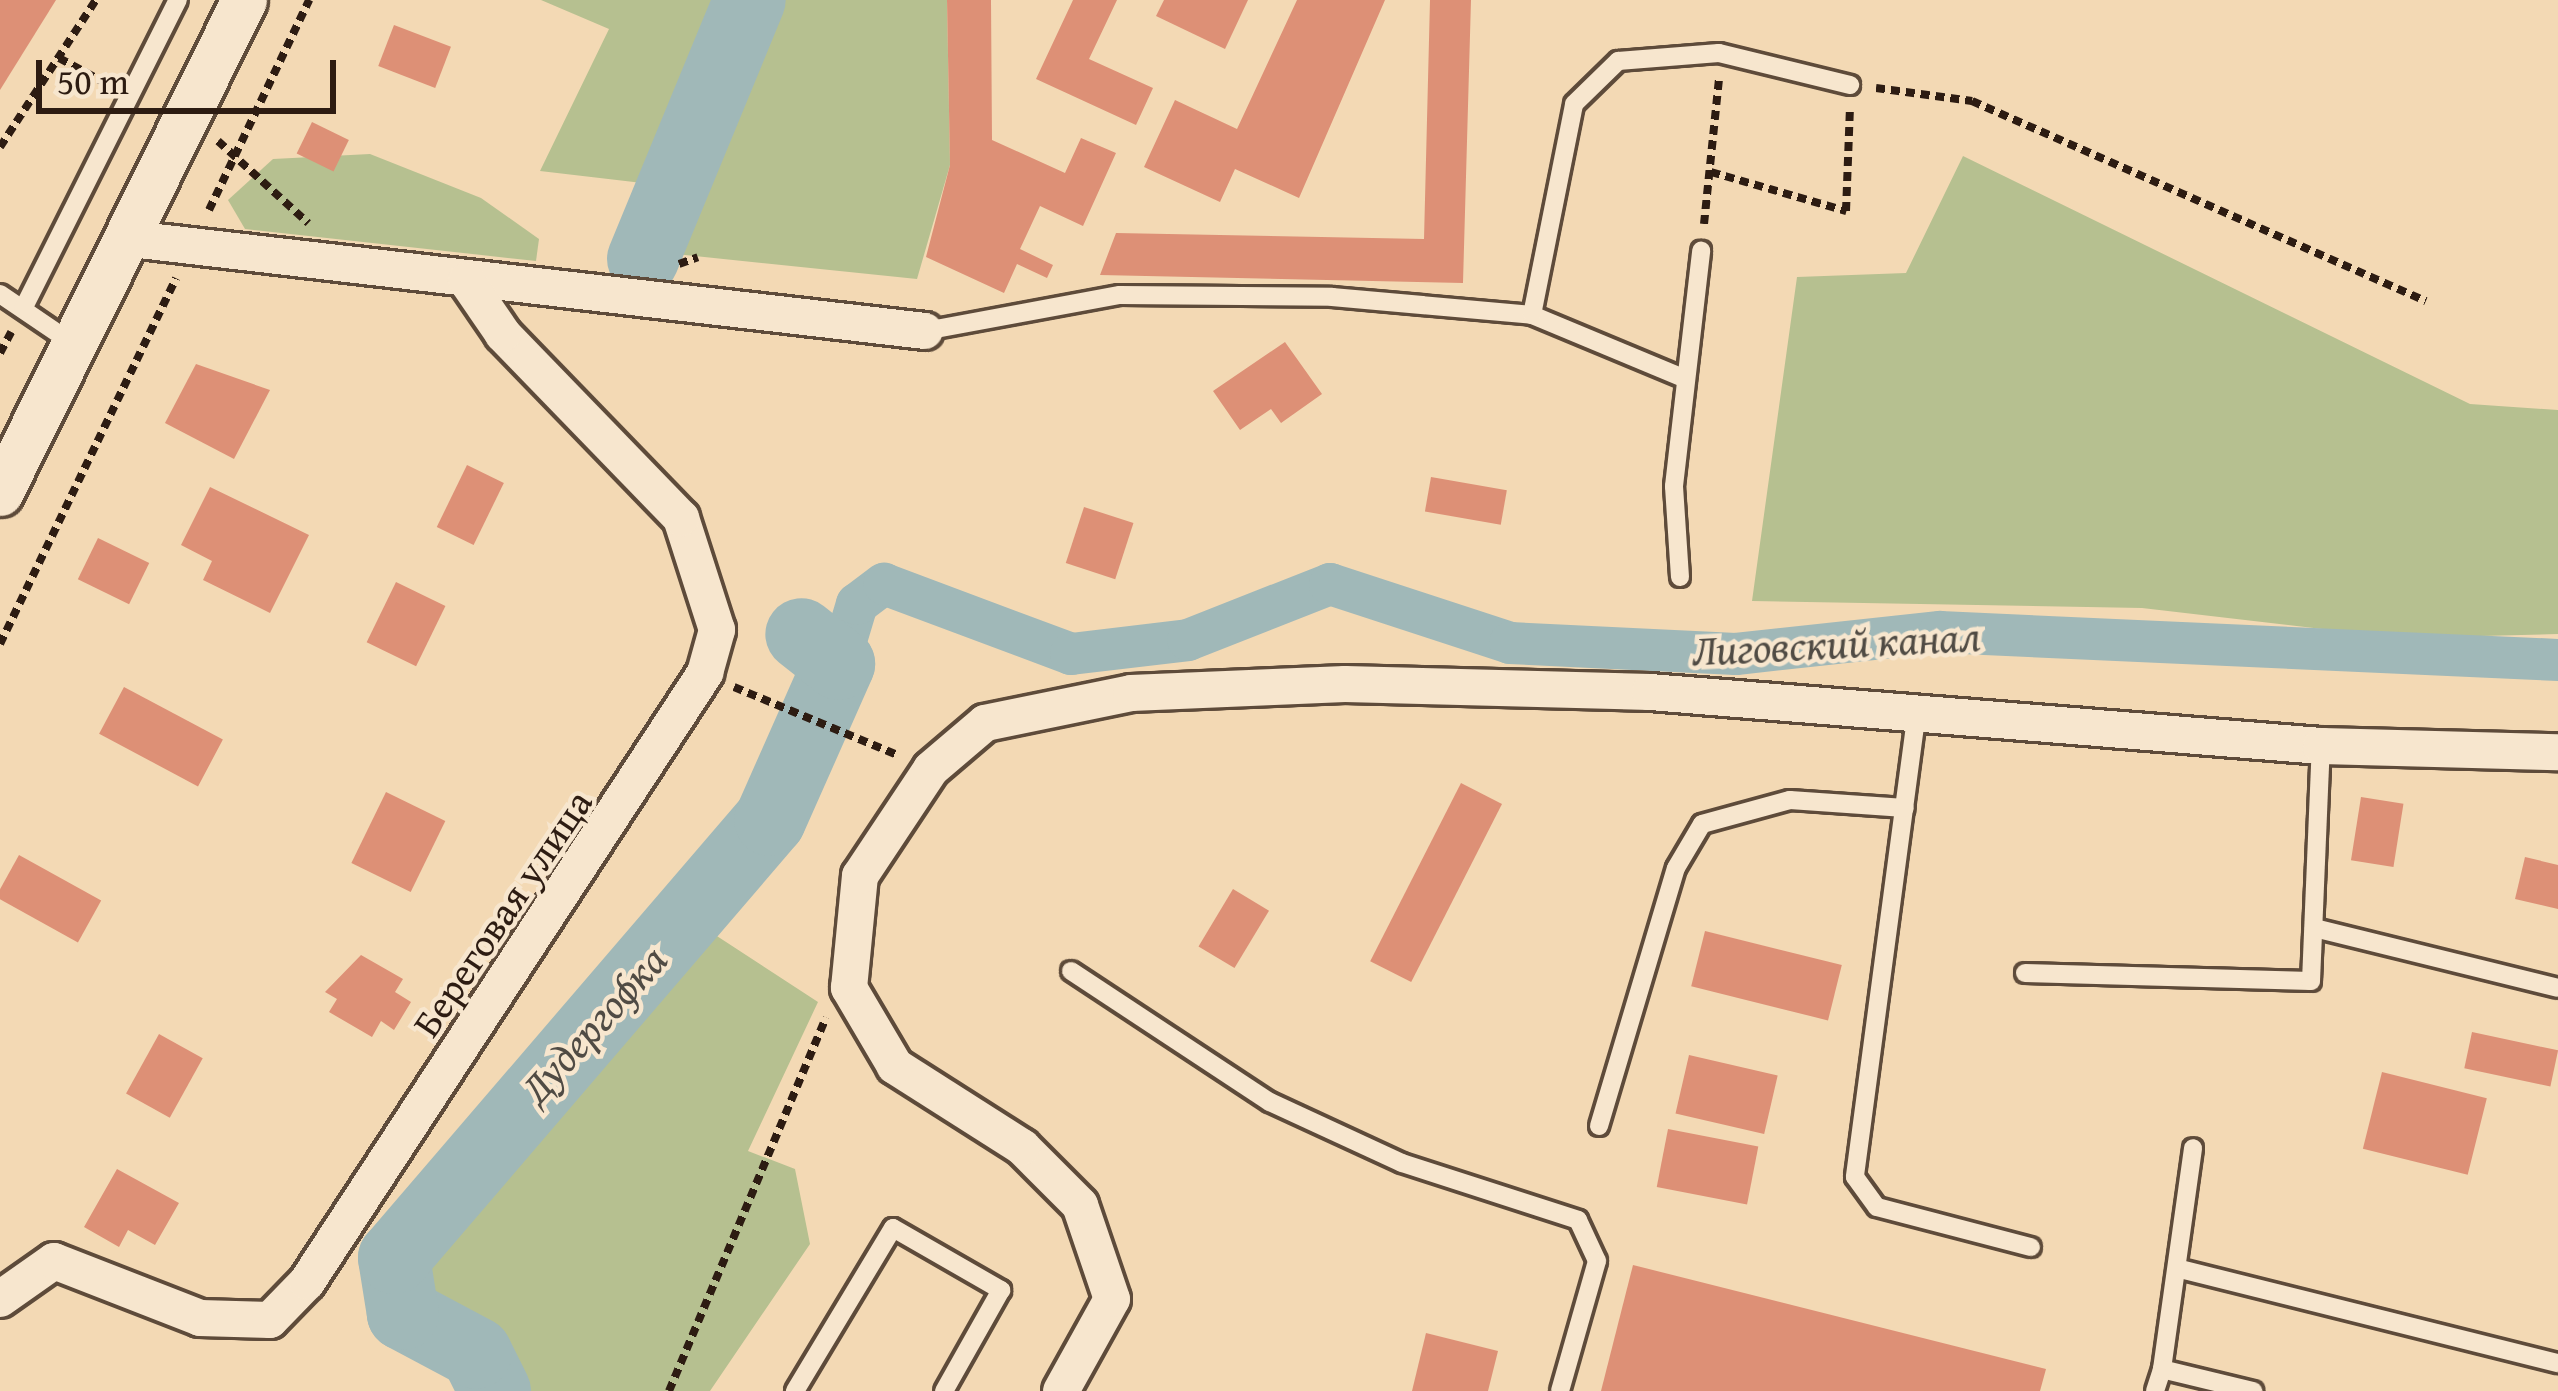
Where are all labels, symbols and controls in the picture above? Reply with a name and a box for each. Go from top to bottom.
scale bar [42,36,342,110]
text: 50 m [57,54,129,107]
water label: Лиговский канал [1690,610,1982,676]
street label: Береговая улица [402,781,602,1045]
water label: Дудергофка [509,935,677,1113]

